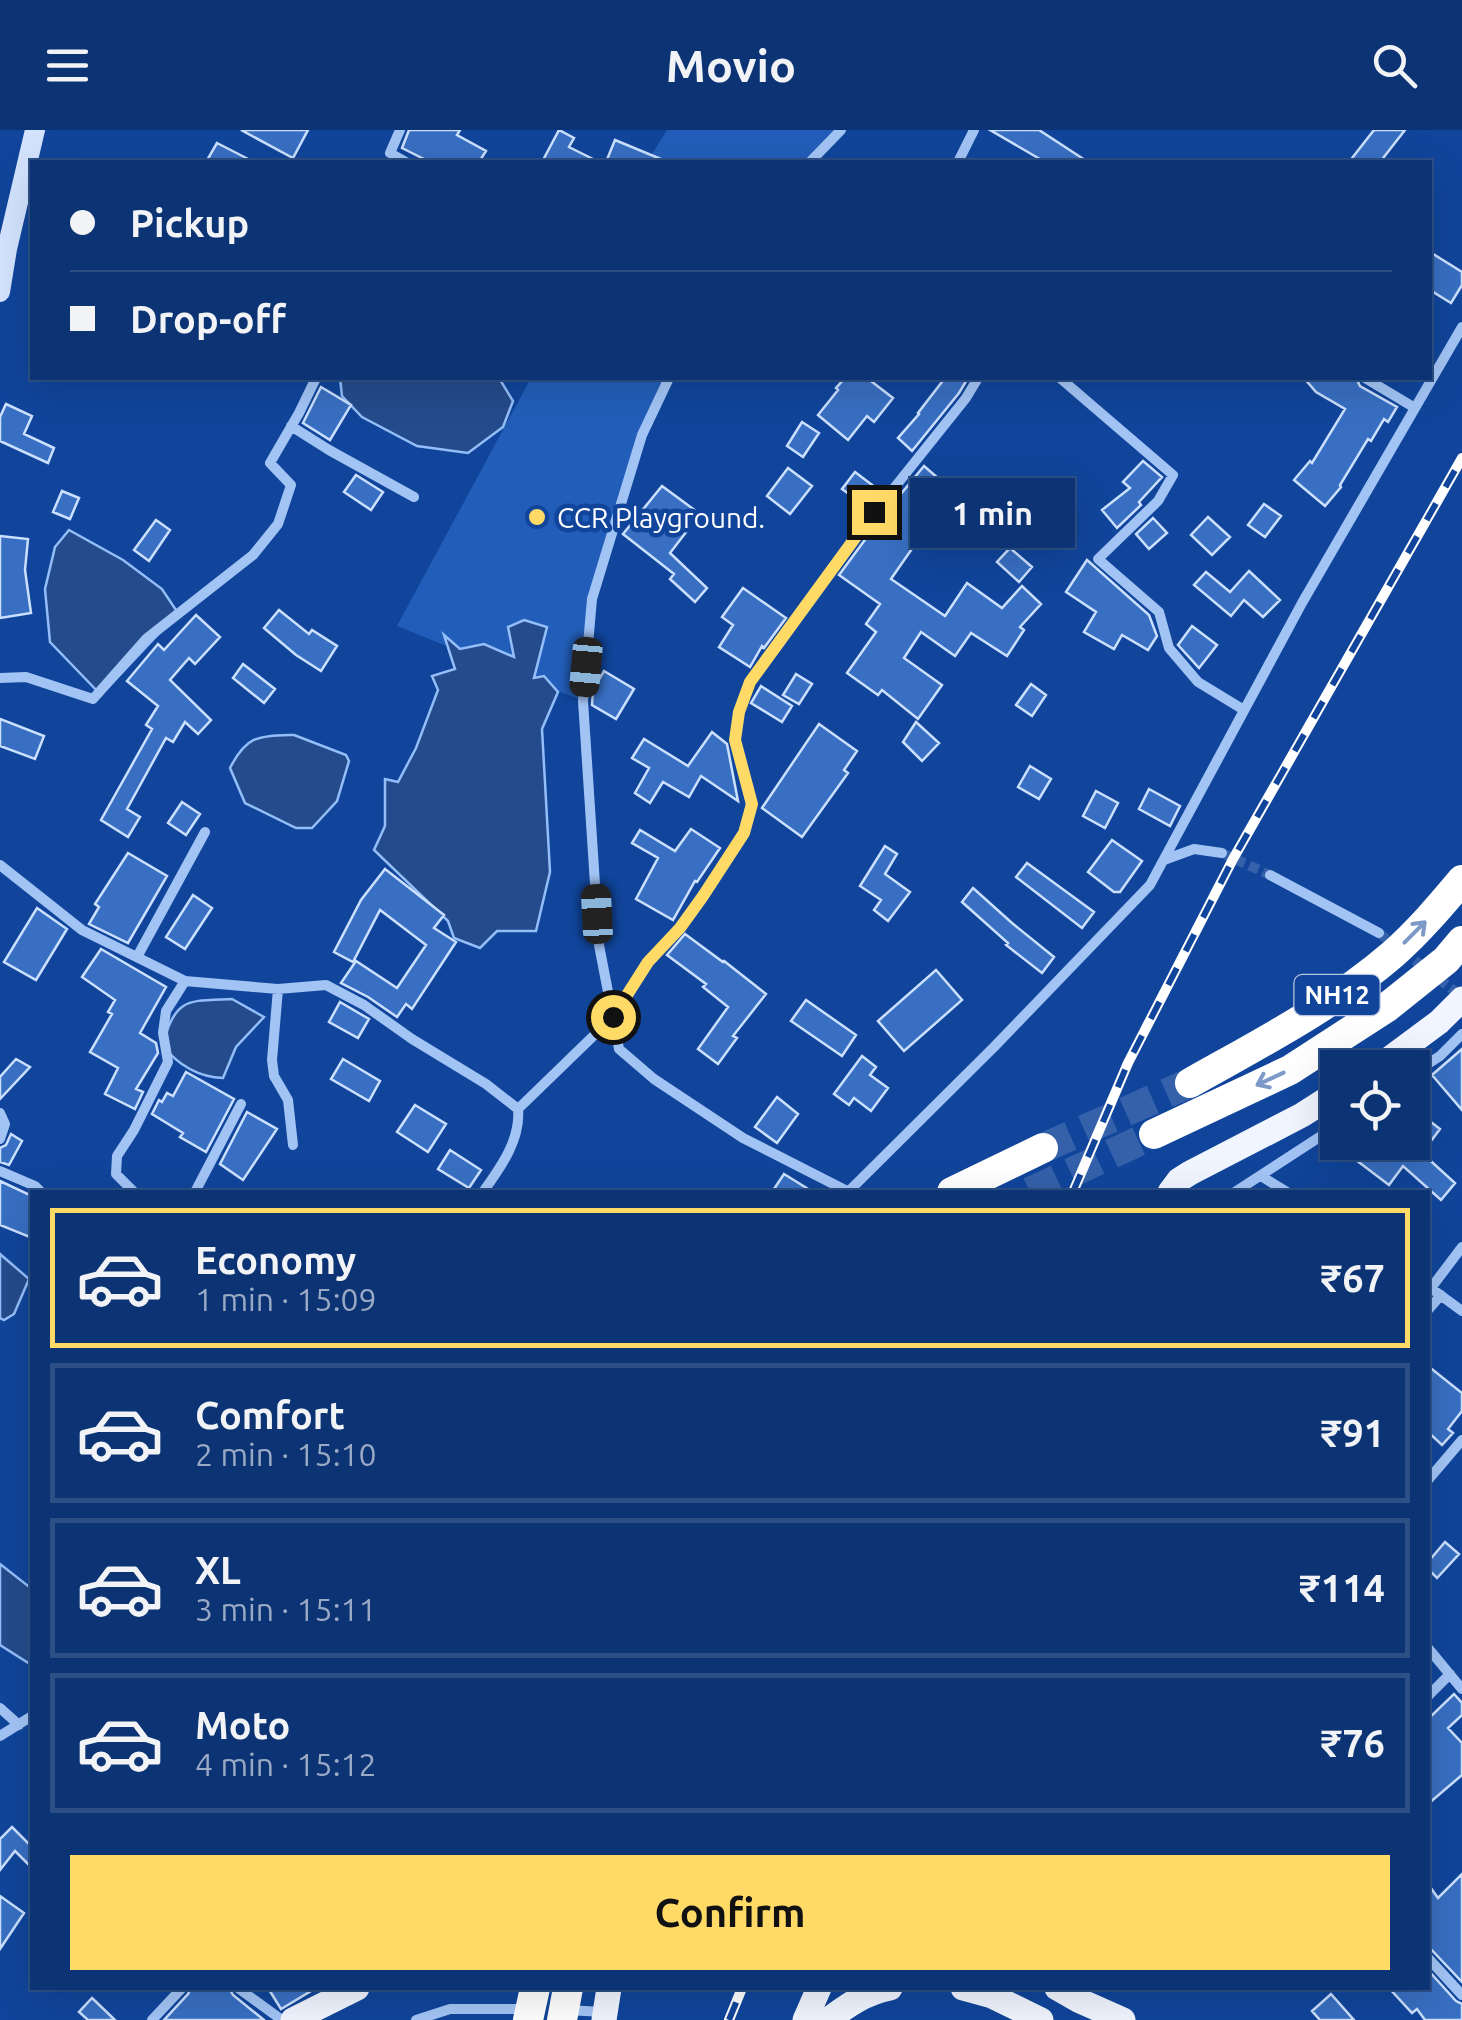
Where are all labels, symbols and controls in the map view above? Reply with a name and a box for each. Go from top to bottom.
icon: menu [40,38,95,93]
icon: search [1367,38,1422,93]
text: Movio [666,40,796,91]
text: Pickup [130,202,249,244]
text: Drop-off [130,298,286,340]
callout: 1 min [909,477,1074,547]
route end [852,490,897,535]
text: 1 min [952,495,1033,531]
place label: CCR Playground. [557,502,765,533]
marker: CCR Playground. [526,506,548,528]
car [568,636,604,698]
car [580,883,614,945]
one-way arrow [1403,920,1427,944]
road number: NH12 [1294,975,1380,1015]
route start [591,995,636,1040]
map controls [1320,1050,1430,1160]
button: locate [1320,1050,1430,1160]
one-way arrow [1256,1070,1286,1089]
icon: car [75,1233,165,1323]
text: Economy [195,1239,356,1281]
text: ₹67 [1321,1257,1385,1299]
text: 1 min · 15:09 [195,1281,377,1317]
icon: car [75,1388,165,1478]
text: Comfort [195,1394,345,1436]
text: ₹91 [1321,1412,1385,1454]
text: 2 min · 15:10 [195,1436,377,1472]
icon: car [75,1543,165,1633]
text: XL [195,1549,241,1591]
text: ₹114 [1299,1567,1385,1609]
text: 3 min · 15:11 [195,1591,377,1627]
icon: car [75,1698,165,1788]
text: Moto [195,1704,290,1746]
text: ₹76 [1321,1722,1385,1764]
text: 4 min · 15:12 [195,1746,377,1782]
button: Confirm [70,1855,1390,1970]

